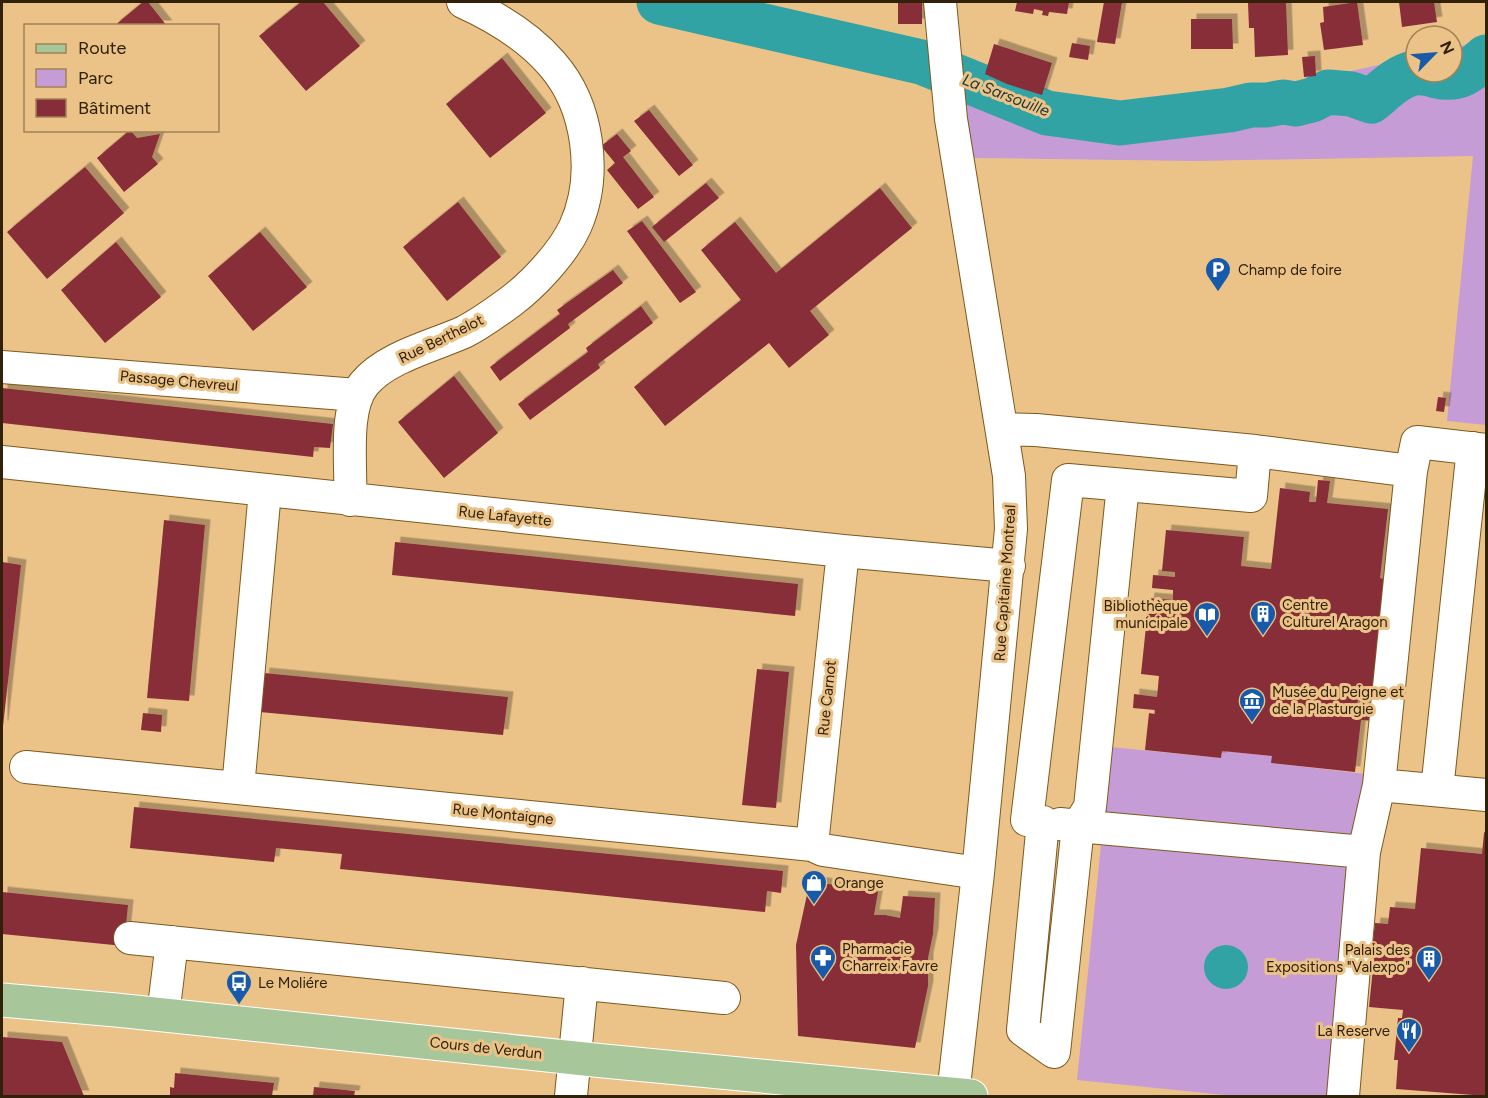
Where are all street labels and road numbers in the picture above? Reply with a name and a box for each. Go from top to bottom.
street label: Rue Berthelot [396,311,487,367]
street label: Passage Chevreul [119,367,239,395]
street label: Rue Lafayette [458,502,552,530]
street label: Rue Capitaine Montreal [991,504,1019,662]
street label: Rue Carnot [814,659,840,737]
street label: Rue Montaigne [452,800,554,828]
street label: Cours de Verdun [429,1033,543,1063]

